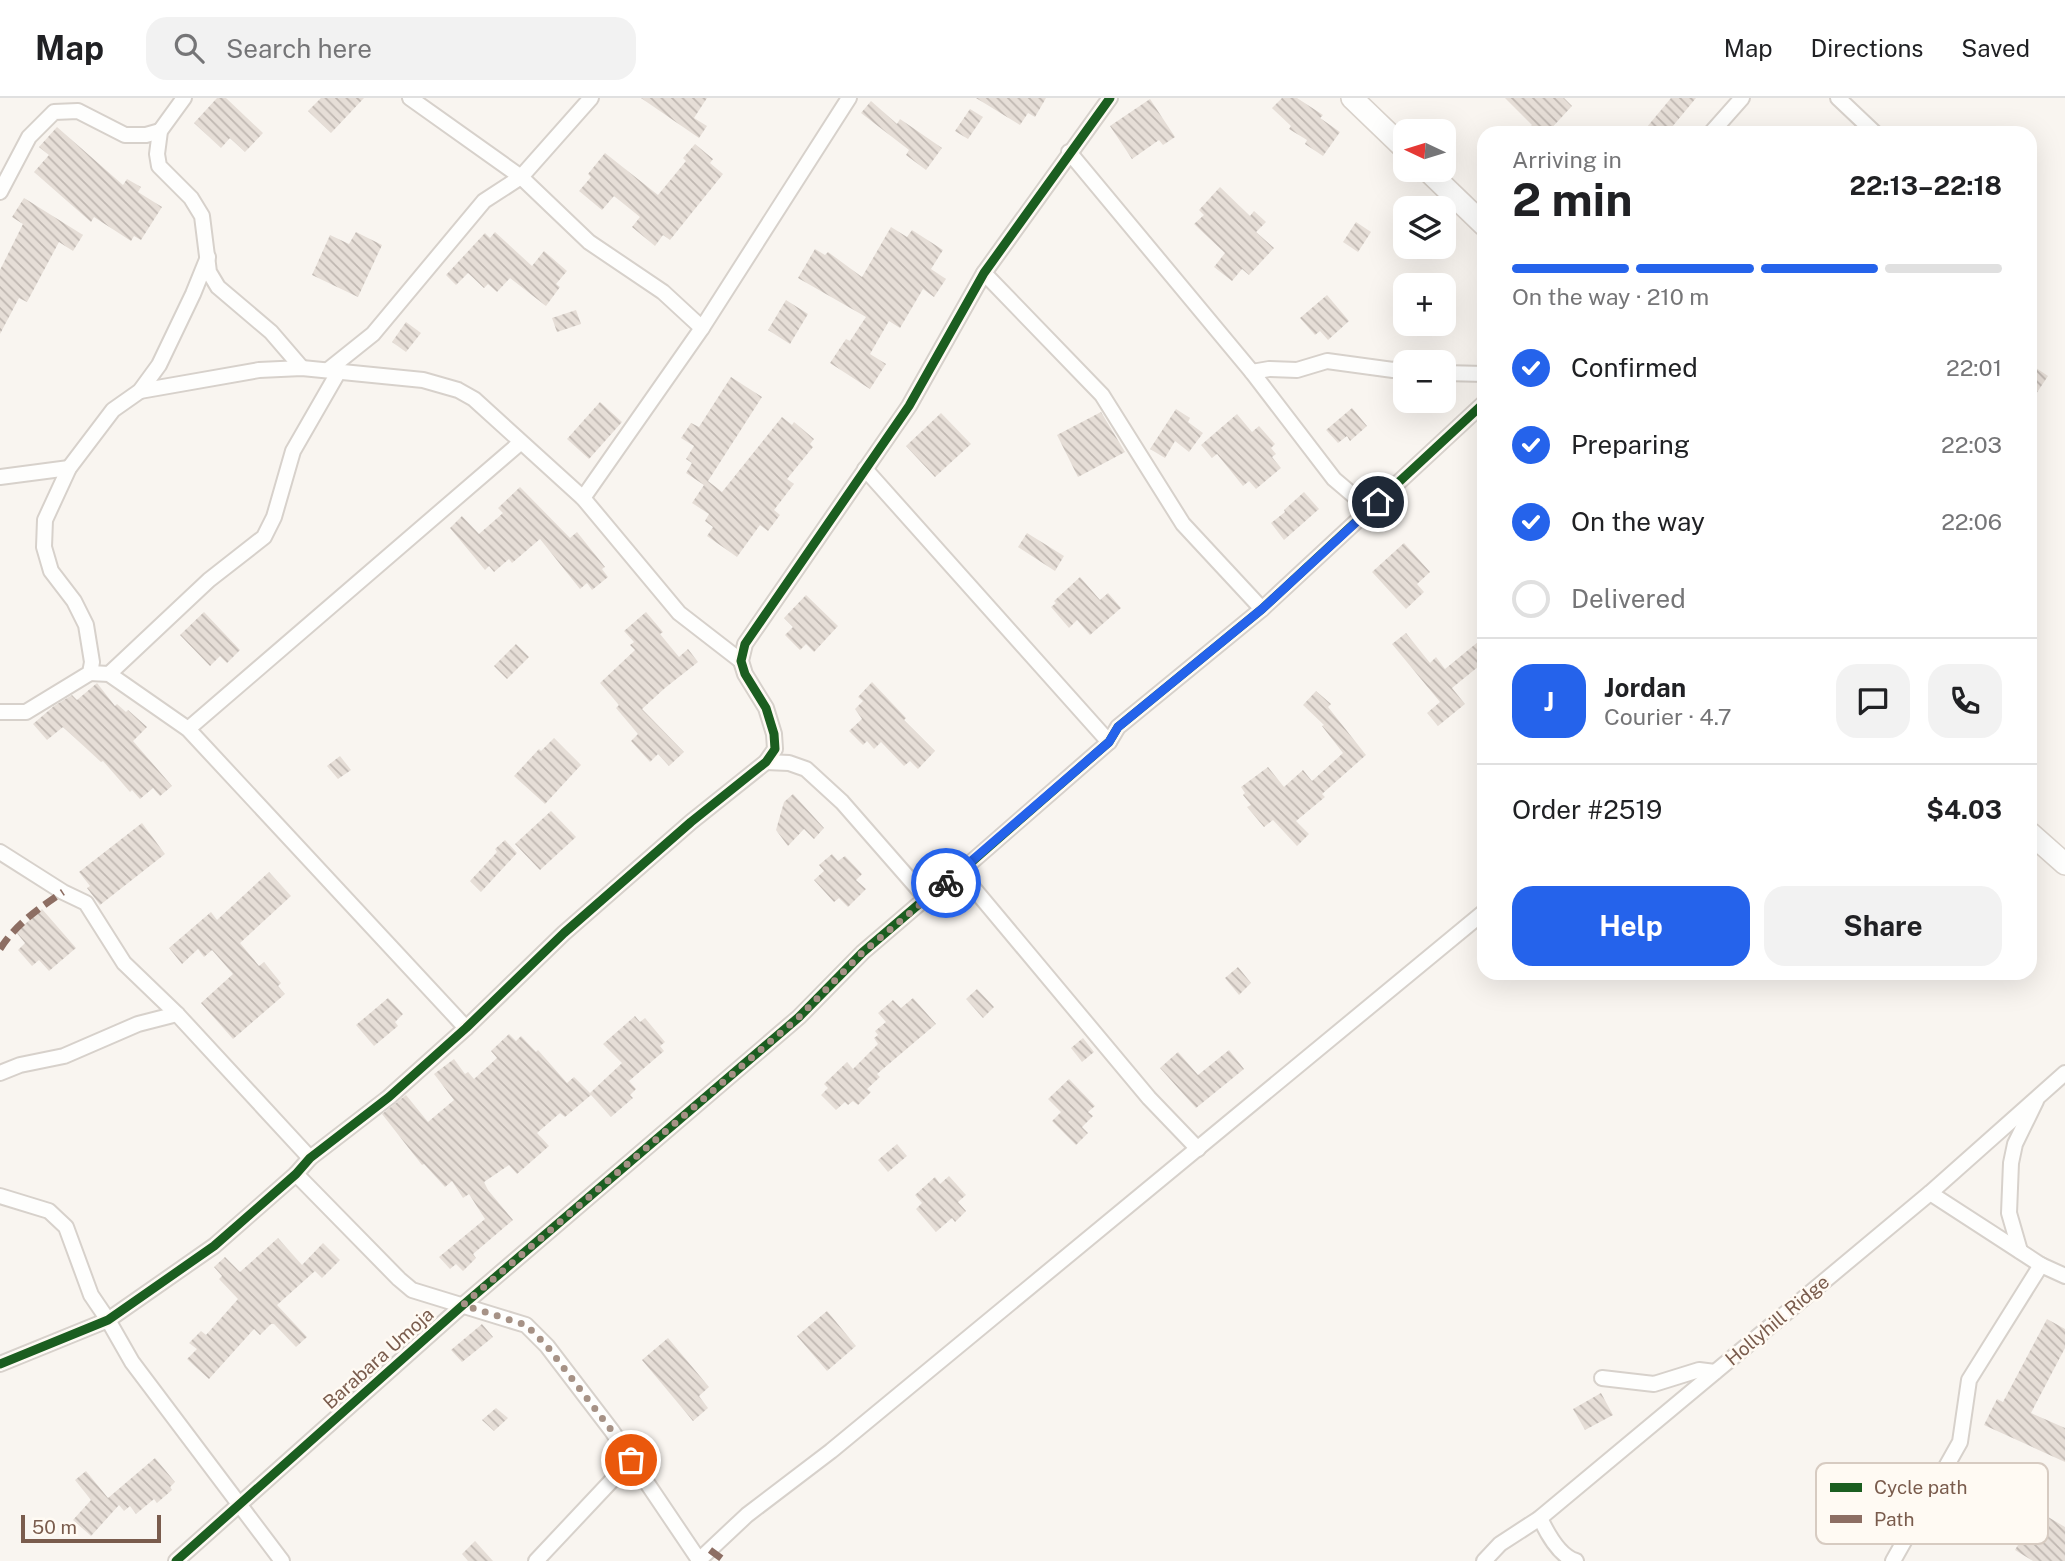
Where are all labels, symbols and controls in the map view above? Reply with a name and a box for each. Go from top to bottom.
search box [146,17,636,80]
text: Map [35,29,104,67]
icon: search [170,29,208,67]
text: Search here [226,33,372,64]
text: Map [1724,34,1773,62]
text: Directions [1811,34,1923,62]
text: Saved [1961,34,2030,62]
north arrow [1393,119,1456,182]
map controls [1393,119,1456,413]
text: Arriving in [1512,146,1622,173]
text: 22:13–22:18 [1850,170,2002,201]
text: 2 min [1512,172,1632,226]
button: layers [1393,196,1456,259]
button: + [1393,273,1456,336]
text: On the way · 210 m [1512,283,1709,310]
icon: check [1512,349,1550,387]
button: − [1393,350,1456,413]
text: Confirmed [1571,352,1698,383]
text: 22:01 [1946,354,2002,381]
icon: check [1512,426,1550,464]
text: Preparing [1571,429,1690,460]
text: 22:03 [1941,431,2002,458]
pin [1348,472,1408,532]
icon: home [1359,483,1397,521]
icon: check [1512,503,1550,541]
text: On the way [1571,506,1705,537]
text: 22:06 [1941,508,2002,535]
text: Delivered [1571,583,1686,614]
button: chat [1836,664,1910,738]
button: phone [1928,664,2002,738]
text: Jordan [1604,672,1686,703]
text: J [1544,686,1554,717]
text: Courier · 4.7 [1604,703,1732,730]
text: Order #2519 [1512,794,1662,825]
text: $4.03 [1926,794,2002,825]
courier [911,848,981,918]
icon: bike [927,864,965,902]
button: Help [1512,886,1750,966]
button: Share [1764,886,2002,966]
street label: Hollyhill Ridge [1721,1270,1833,1370]
street label: Barabara Umoja [318,1303,438,1413]
pin [601,1430,661,1490]
icon: bag [612,1441,650,1479]
legend [1816,1463,2048,1544]
text: Cycle path [1874,1476,1967,1498]
text: Path [1874,1508,1914,1530]
scale bar [21,1512,161,1544]
text: 50 m [32,1516,77,1538]

